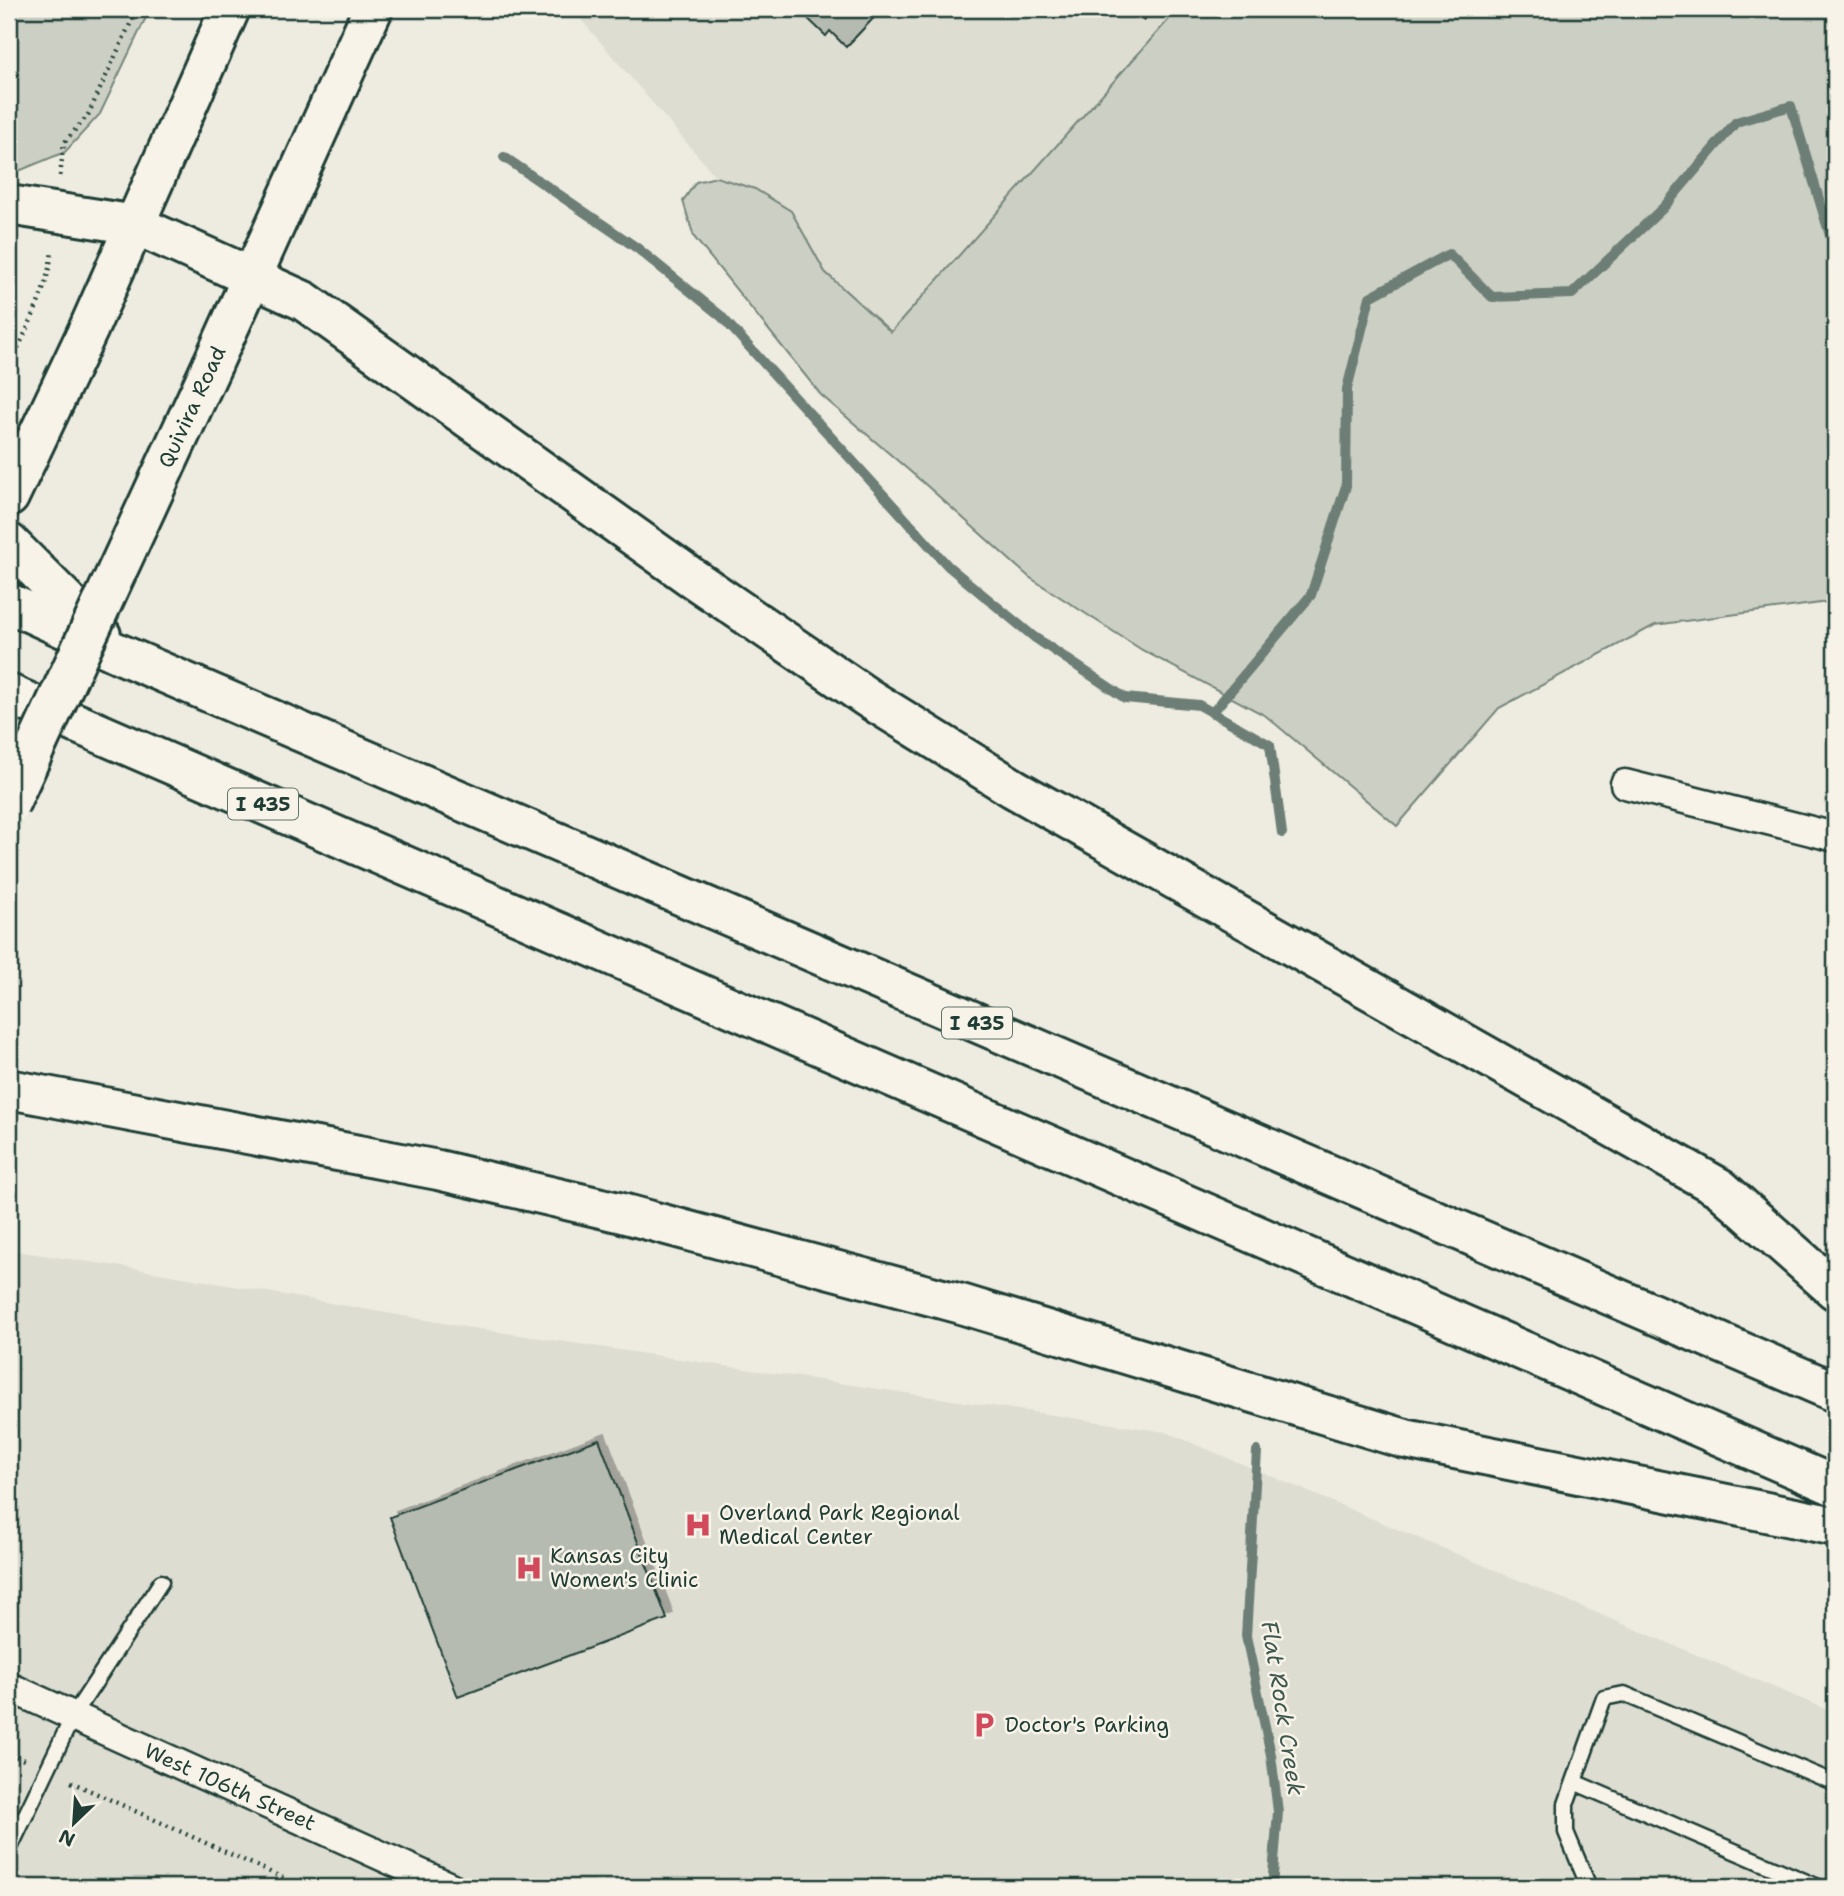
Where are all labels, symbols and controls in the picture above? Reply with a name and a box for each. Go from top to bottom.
street label: Quivira Road [152,342,232,472]
road number: I 435 [228,789,298,820]
road number: I 435 [942,1007,1012,1038]
place label: Overland Park Regional Medical Center [719,1499,960,1551]
hospital icon: Overland Park Regional Medical Center [683,1510,713,1540]
place label: Kansas City Women's Clinic [550,1542,699,1594]
hospital icon: Kansas City Women's Clinic [514,1553,544,1583]
water label: Flat Rock Creek [1254,1618,1312,1798]
parking icon: Doctor's Parking [969,1710,999,1740]
place label: Doctor's Parking [1005,1711,1169,1739]
street label: West 106th Street [140,1737,320,1837]
north arrow [38,1787,108,1857]
text: N [55,1823,79,1852]

